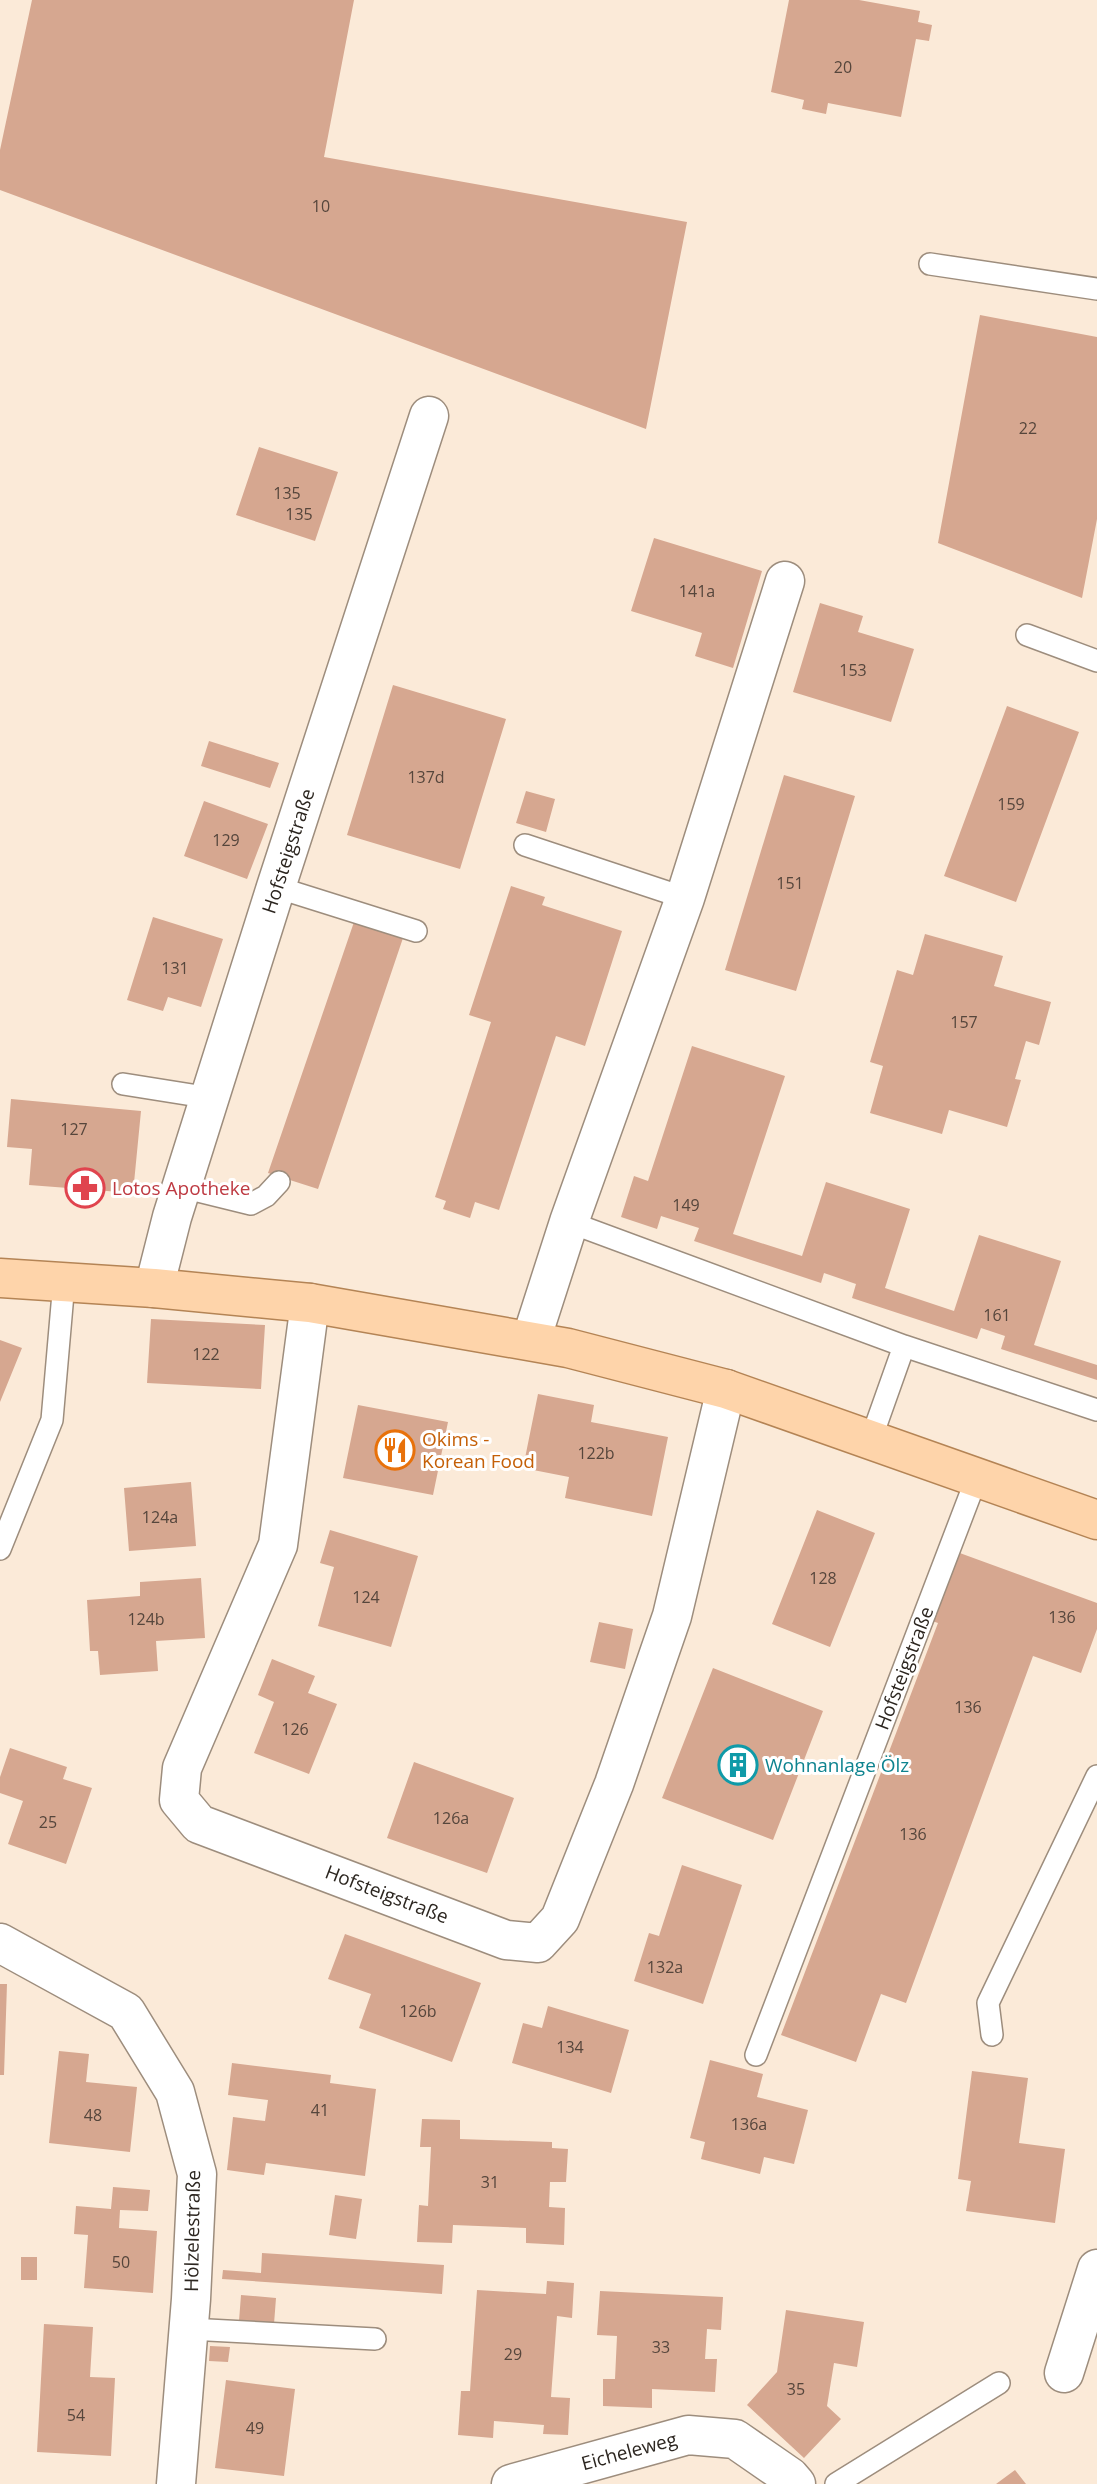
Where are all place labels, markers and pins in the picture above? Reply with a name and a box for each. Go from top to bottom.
pharmacy icon: Lotos Apotheke [64,1167,106,1209]
place label: Lotos Apotheke [112,1175,250,1201]
place label: Okims - Korean Food [422,1426,535,1474]
restaurant icon: Okims - Korean Food [374,1429,416,1471]
building icon: Wohnanlage Ölz [717,1744,759,1786]
place label: Wohnanlage Ölz [765,1752,909,1778]

